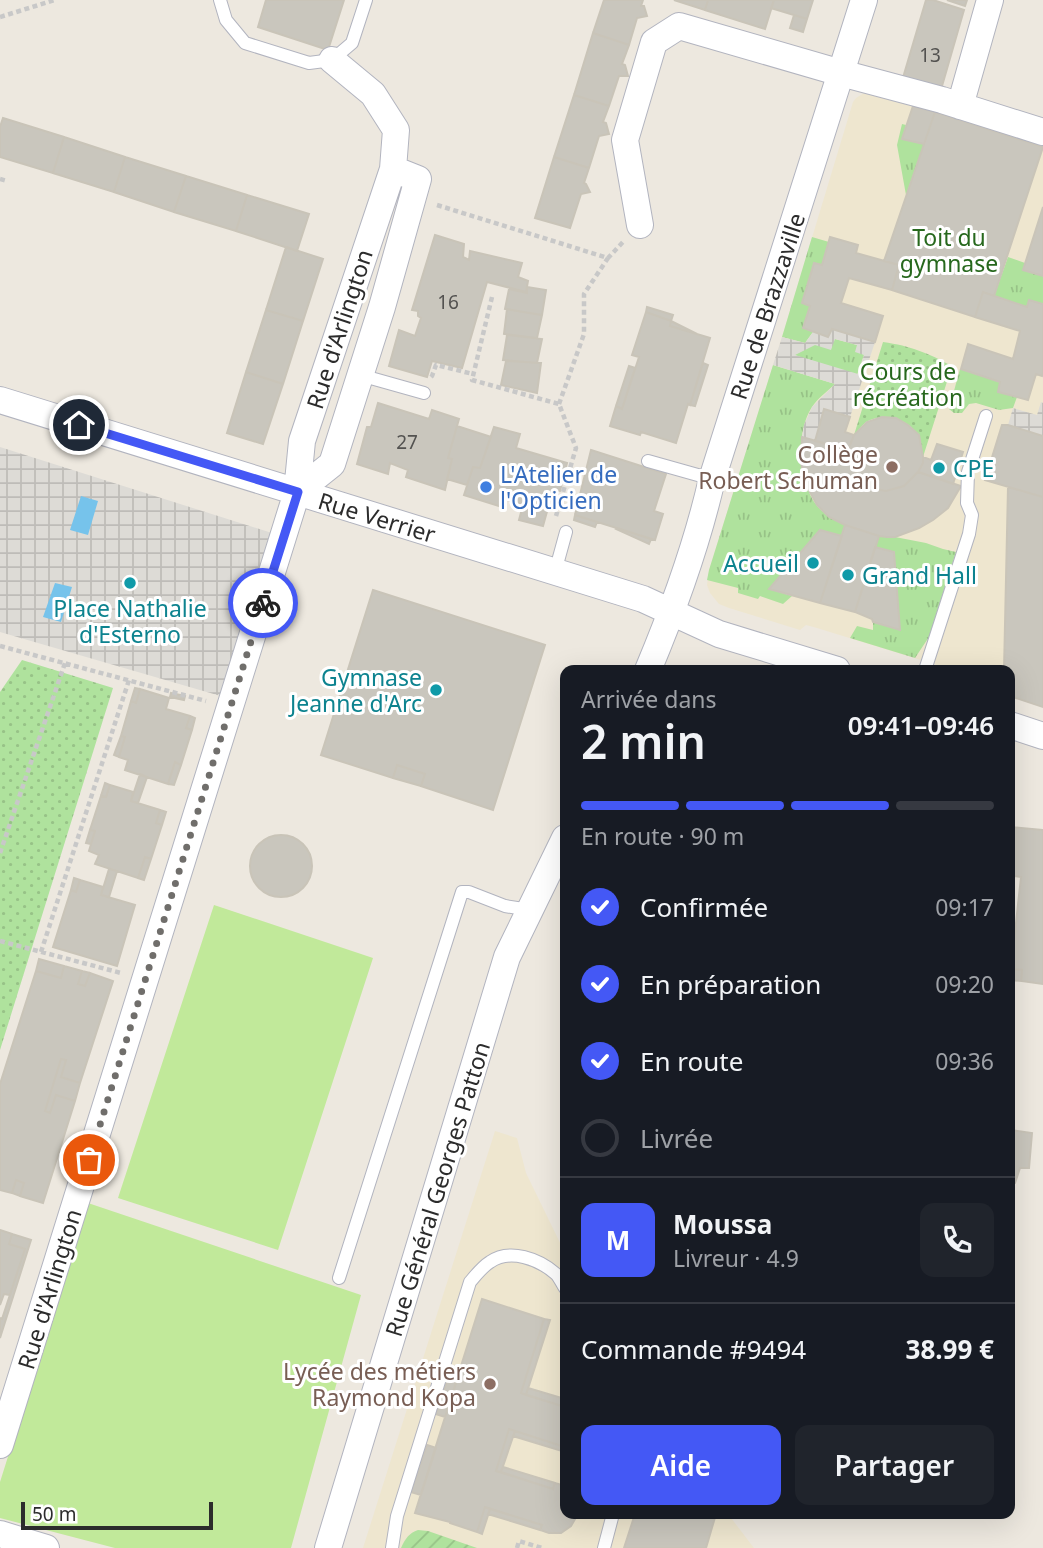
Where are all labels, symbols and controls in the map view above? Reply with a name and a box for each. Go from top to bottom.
house number: 13 [919,42,941,68]
street label: Rue de Brazzaville [722,209,812,403]
park label: Toit du gymnase [900,221,998,279]
street label: Rue d'Arlington [298,245,380,413]
house number: 16 [437,289,459,315]
park label: Cours de récréation [853,355,963,413]
pin [49,395,109,455]
icon: home [60,406,98,444]
house number: 27 [396,429,418,455]
place label: Collège Robert Schuman [698,438,878,496]
place label: CPE [953,452,994,484]
place label: L'Atelier de l'Opticien [500,458,617,516]
marker: Collège Robert Schuman [884,459,900,475]
marker: CPE [931,460,947,476]
marker: L'Atelier de l'Opticien [478,479,494,495]
street label: Rue Verrier [314,484,440,550]
place label: Accueil [723,547,799,579]
marker: Accueil [805,555,821,571]
place label: Grand Hall [862,559,977,591]
marker: Grand Hall [840,567,856,583]
courier [228,568,298,638]
marker: Place Nathalie d'Esterno [122,575,138,591]
icon: bike [244,584,282,622]
place label: Place Nathalie d'Esterno [53,592,207,650]
place label: Gymnase Jeanne d'Arc [288,661,422,719]
marker: Gymnase Jeanne d'Arc [428,682,444,698]
text: Arrivée dans [581,683,717,715]
text: 09:41–09:46 [848,707,994,743]
text: 2 min [581,710,706,772]
text: En route · 90 m [581,820,744,852]
icon: check [581,888,619,926]
text: Confirmée [640,889,768,925]
text: 09:17 [935,891,994,923]
icon: check [581,965,619,1003]
text: En préparation [640,966,821,1002]
text: 09:20 [935,968,994,1000]
street label: Rue Général Georges Patton [377,1038,497,1340]
icon: check [581,1042,619,1080]
text: En route [640,1043,743,1079]
text: 09:36 [935,1045,994,1077]
text: Livrée [640,1120,713,1156]
pin [59,1130,119,1190]
icon: bag [70,1141,108,1179]
button: phone [920,1203,994,1277]
street label: Rue d'Arlington [9,1205,89,1373]
text: Moussa [673,1206,772,1242]
text: M [606,1222,630,1258]
text: Livreur · 4.9 [673,1242,799,1274]
text: Commande #9494 [581,1331,806,1367]
text: 38.99 € [906,1331,994,1367]
place label: Lycée des métiers Raymond Kopa [283,1355,476,1413]
marker: Lycée des métiers Raymond Kopa [482,1376,498,1392]
button: Aide [581,1425,781,1505]
button: Partager [795,1425,994,1505]
scale bar [21,1499,214,1531]
text: 50 m [32,1501,76,1527]

